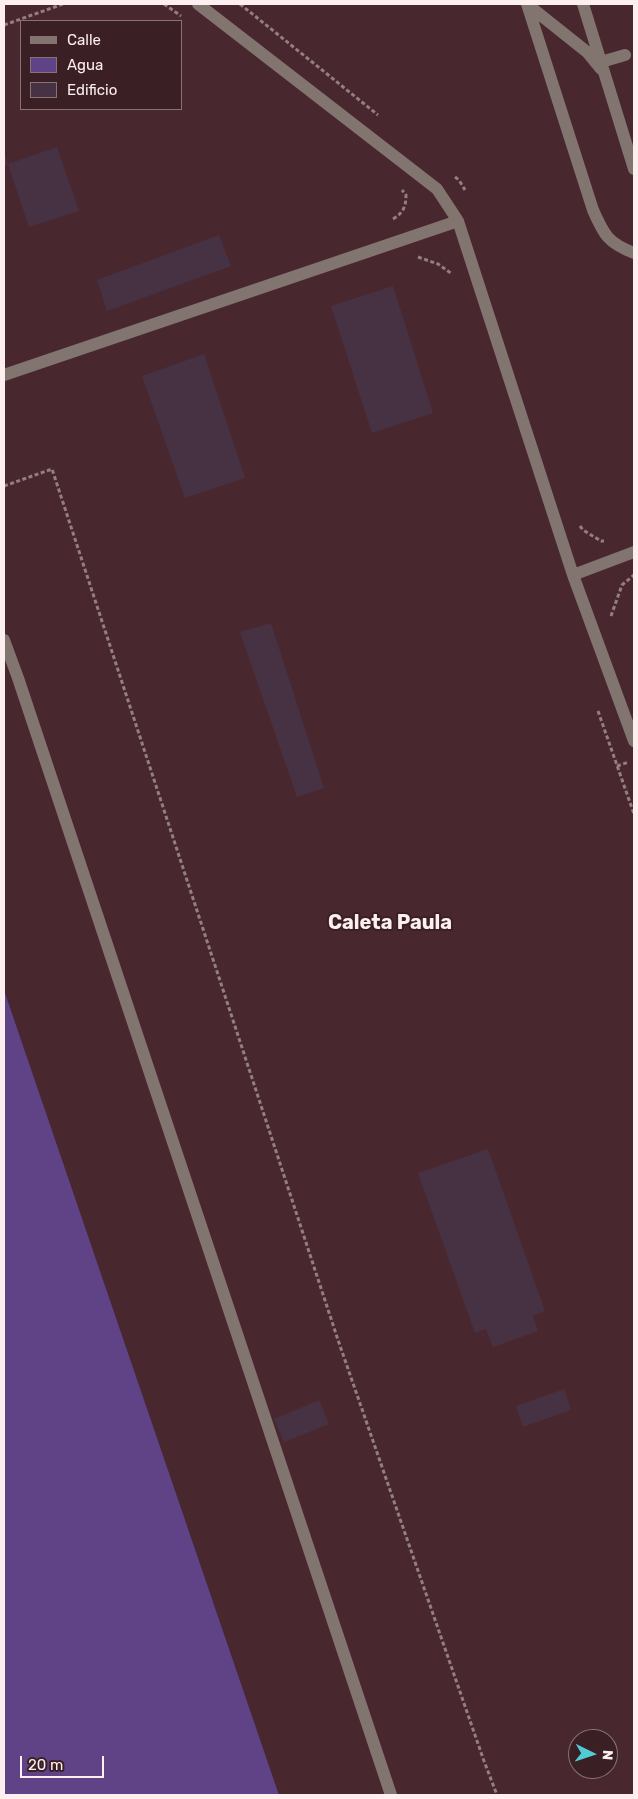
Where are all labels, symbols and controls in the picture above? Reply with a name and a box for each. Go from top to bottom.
legend [20,20,182,110]
text: Calle [67,31,101,49]
text: Agua [67,56,103,74]
text: Edificio [67,81,117,99]
district label: Caleta Paula [328,911,452,935]
north arrow [568,1729,618,1779]
scale bar [22,1746,106,1778]
text: N [599,1749,616,1761]
text: 20 m [28,1756,63,1774]

